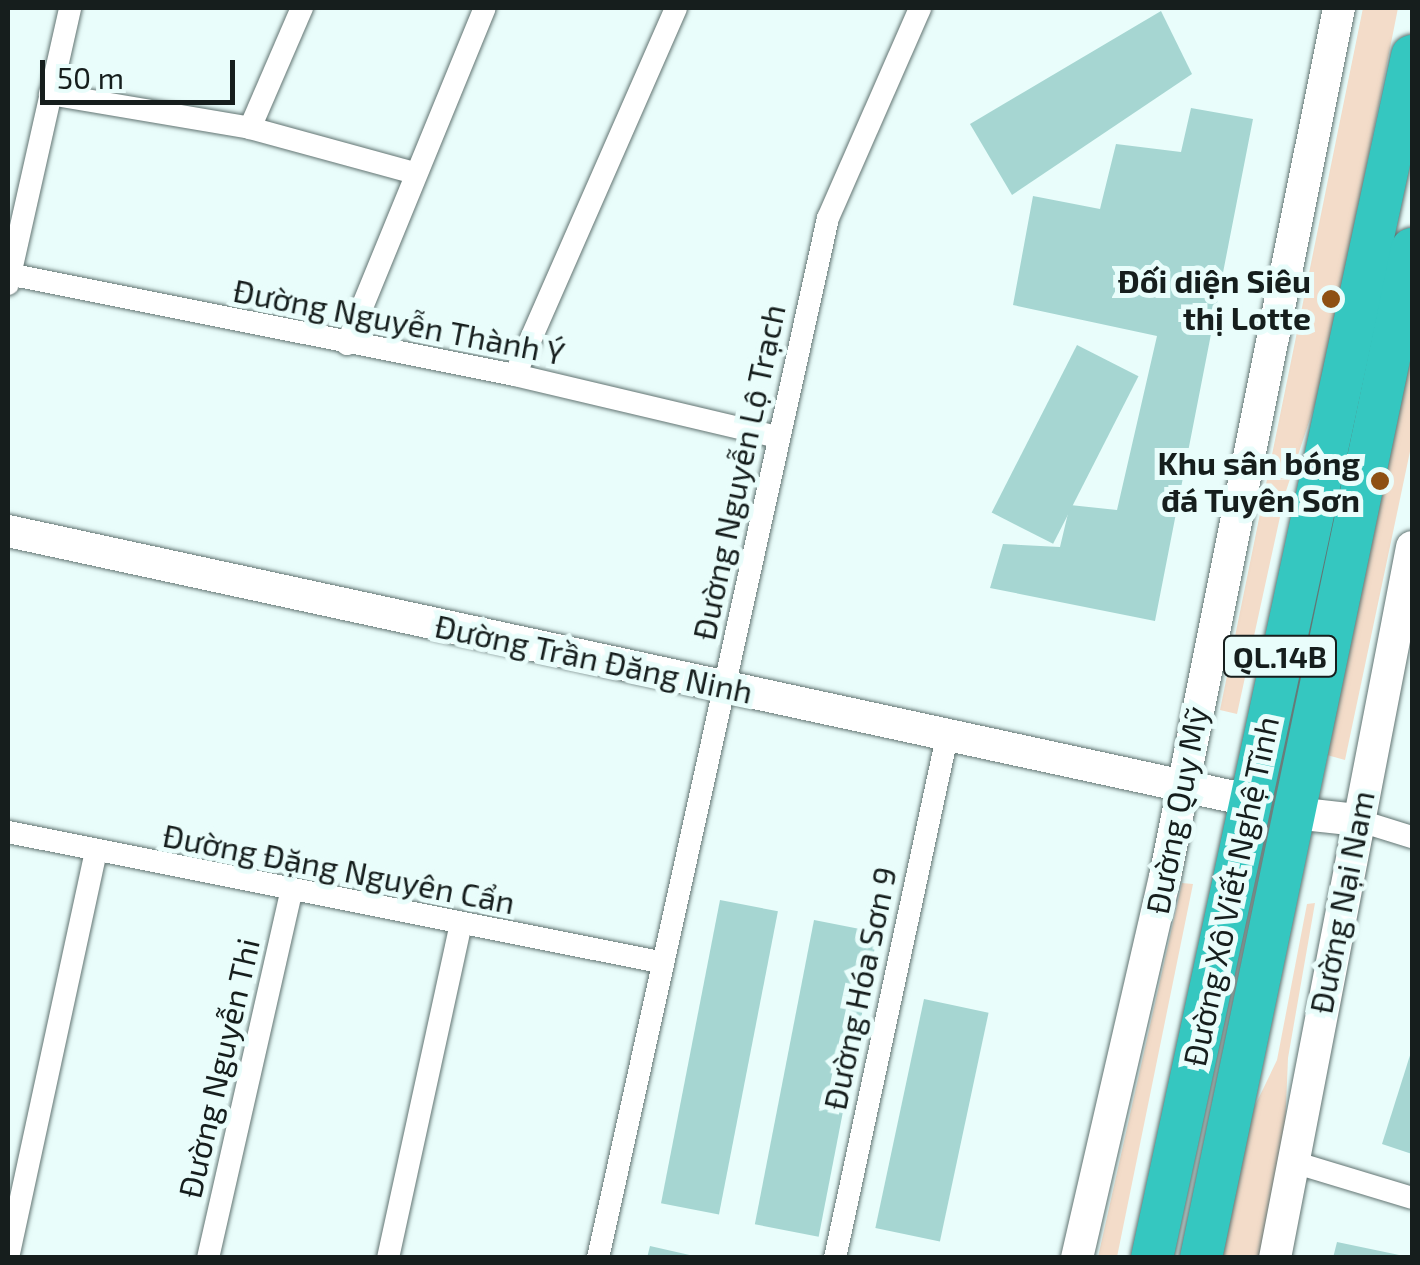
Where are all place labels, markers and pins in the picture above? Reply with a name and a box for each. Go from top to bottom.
place label: Đối diện Siêu thị Lotte [1118,262,1311,337]
marker: Đối diện Siêu thị Lotte [1320,288,1342,310]
place label: Khu sân bóng đá Tuyên Sơn [1158,444,1360,519]
marker: Khu sân bóng đá Tuyên Sơn [1369,470,1391,492]

